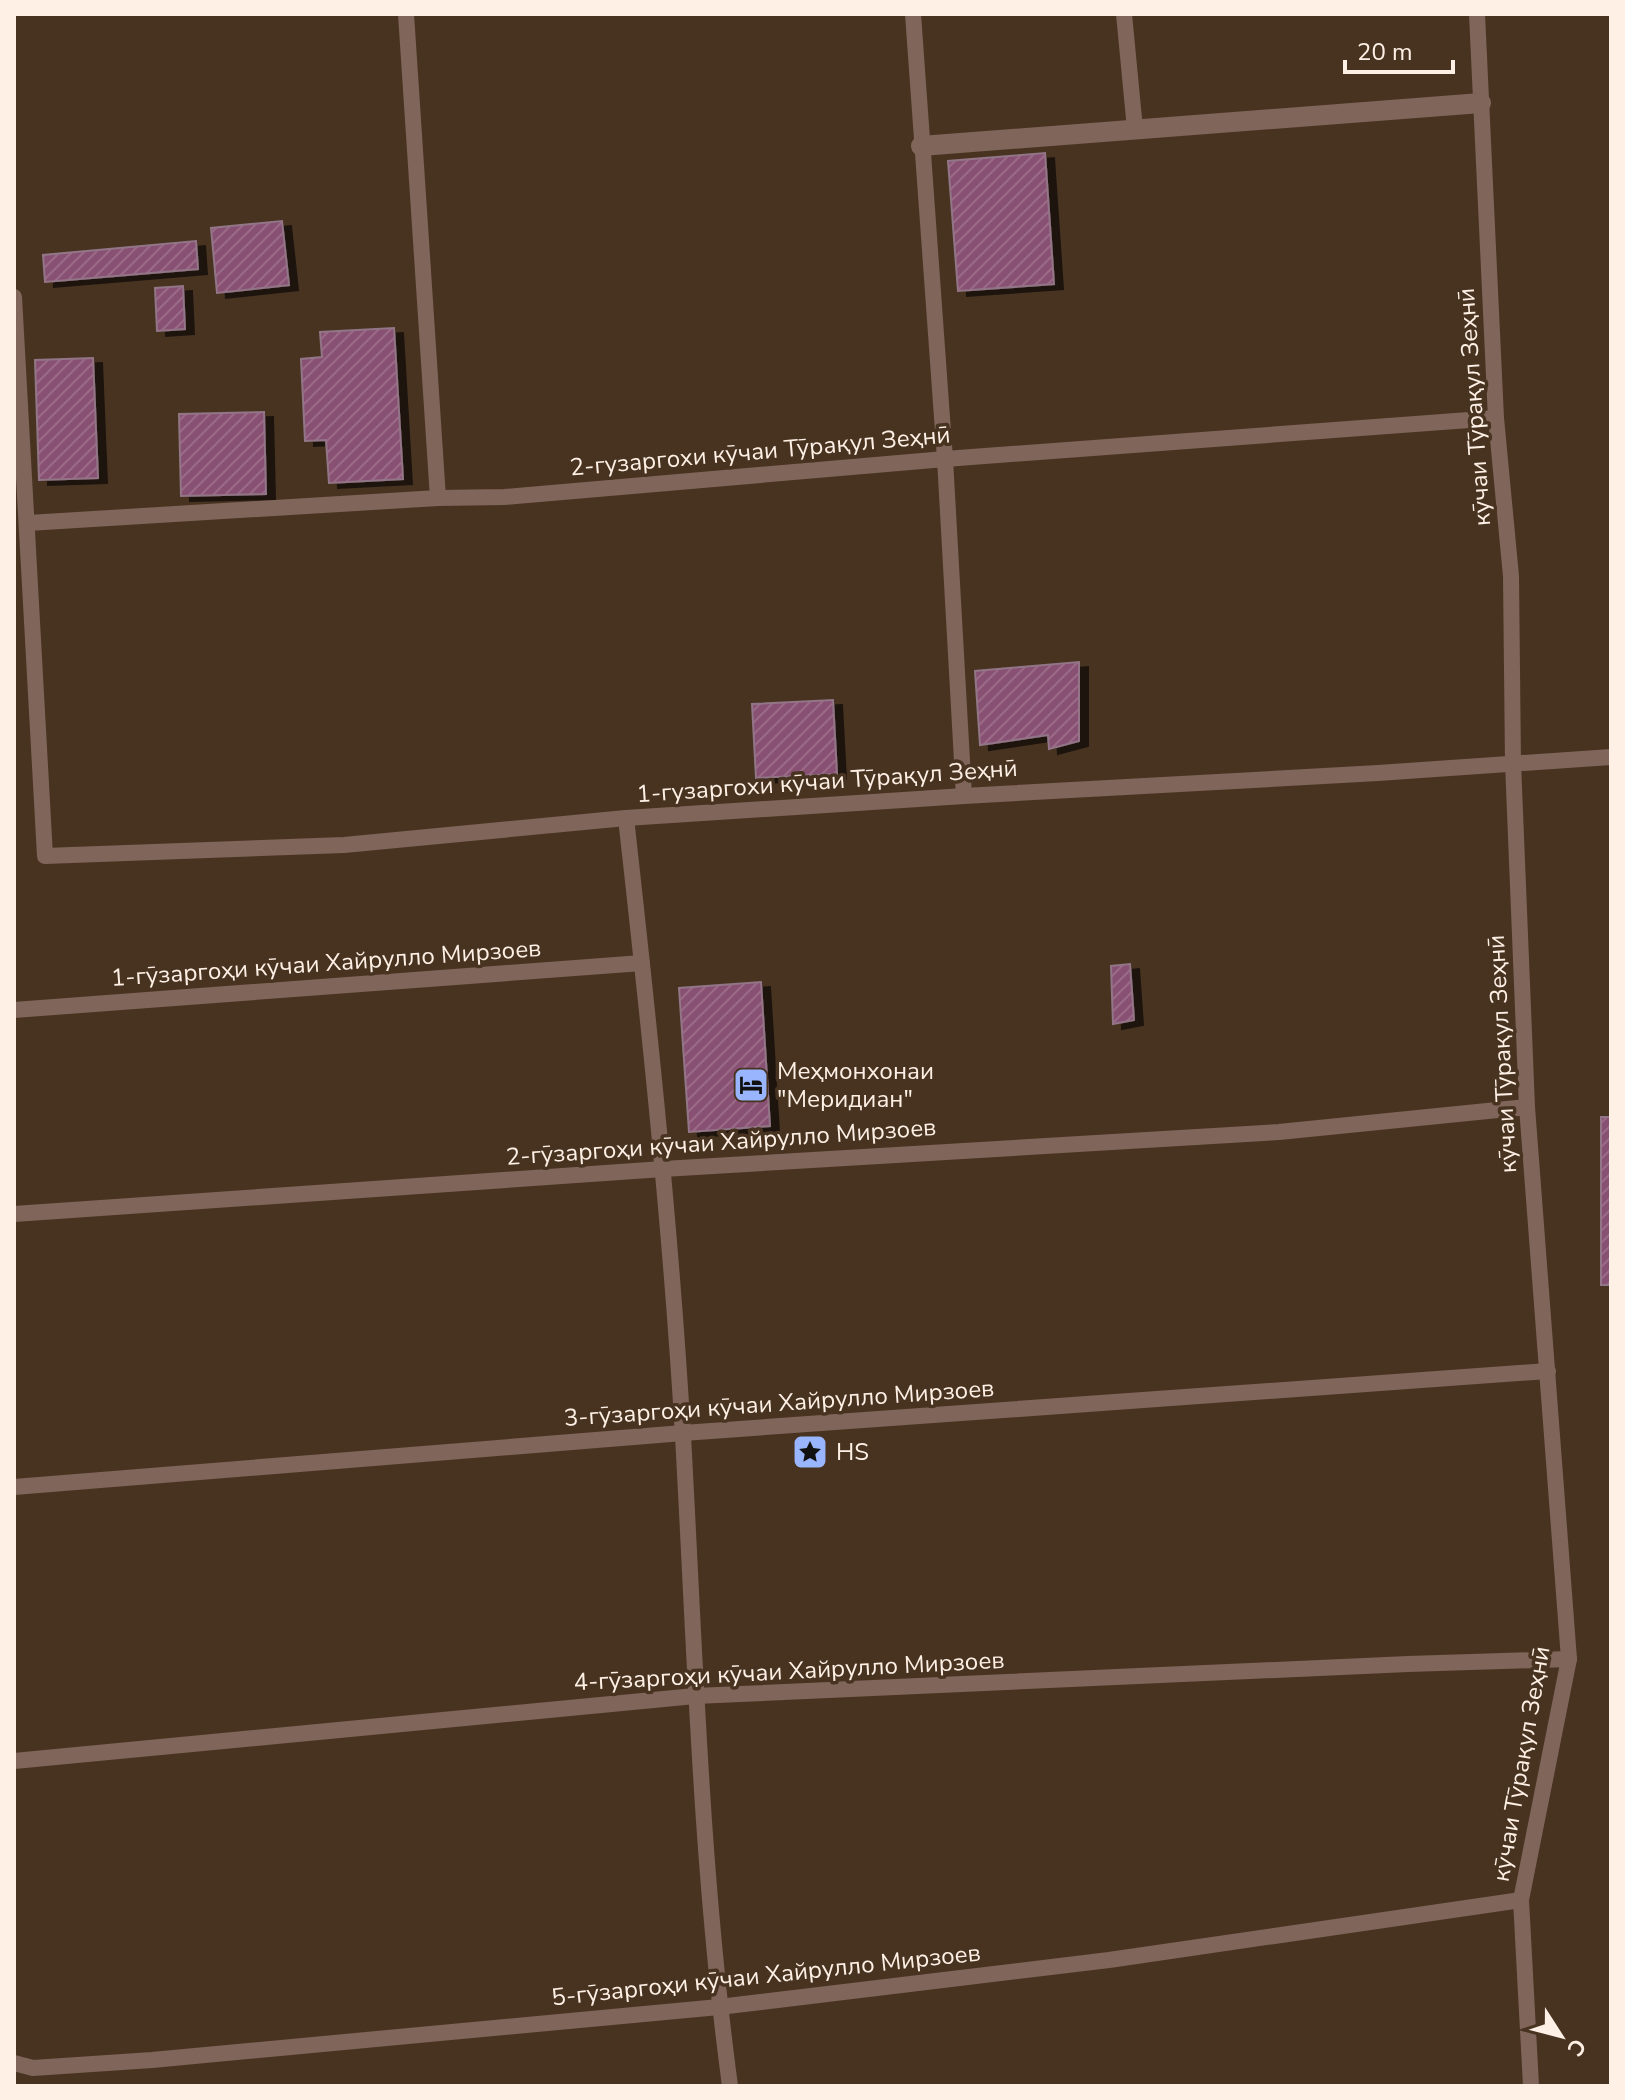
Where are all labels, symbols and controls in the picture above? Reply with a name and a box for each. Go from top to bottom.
scale bar [1345,24,1453,74]
text: 20 m [1357,36,1413,68]
street label: кӯчаи Тӯрақул Зеҳнӣ [1450,287,1498,527]
street label: 2-гузаргохи кӯчаи Тӯрақул Зеҳнӣ [568,418,952,484]
street label: 1-гузаргохи кӯчаи Тӯрақул Зеҳнӣ [635,752,1019,810]
street label: 1-гӯзаргоҳи кӯчаи Хайрулло Мирзоев [110,932,542,994]
street label: кӯчаи Тӯрақул Зеҳнӣ [1480,934,1524,1174]
place label: Меҳмонхонаи "Меридиан" [777,1055,934,1115]
hotel icon: Меҳмонхонаи "Меридиан" [732,1066,770,1104]
street label: 2-гӯзаргоҳи кӯчаи Хайрулло Мирзоев [505,1111,937,1173]
street label: 3-гӯзаргоҳи кӯчаи Хайрулло Мирзоев [563,1372,995,1434]
place icon: HS [791,1433,829,1471]
place label: HS [836,1436,869,1468]
street label: 4-гӯзаргоҳи кӯчаи Хайрулло Мирзоев [573,1644,1005,1698]
street label: кӯчаи Тӯрақул Зеҳнӣ [1485,1644,1557,1884]
street label: 5-гӯзаргоҳи кӯчаи Хайрулло Мирзоев [550,1937,982,2013]
north arrow [1521,1996,1601,2076]
text: С [1560,2032,1593,2062]

